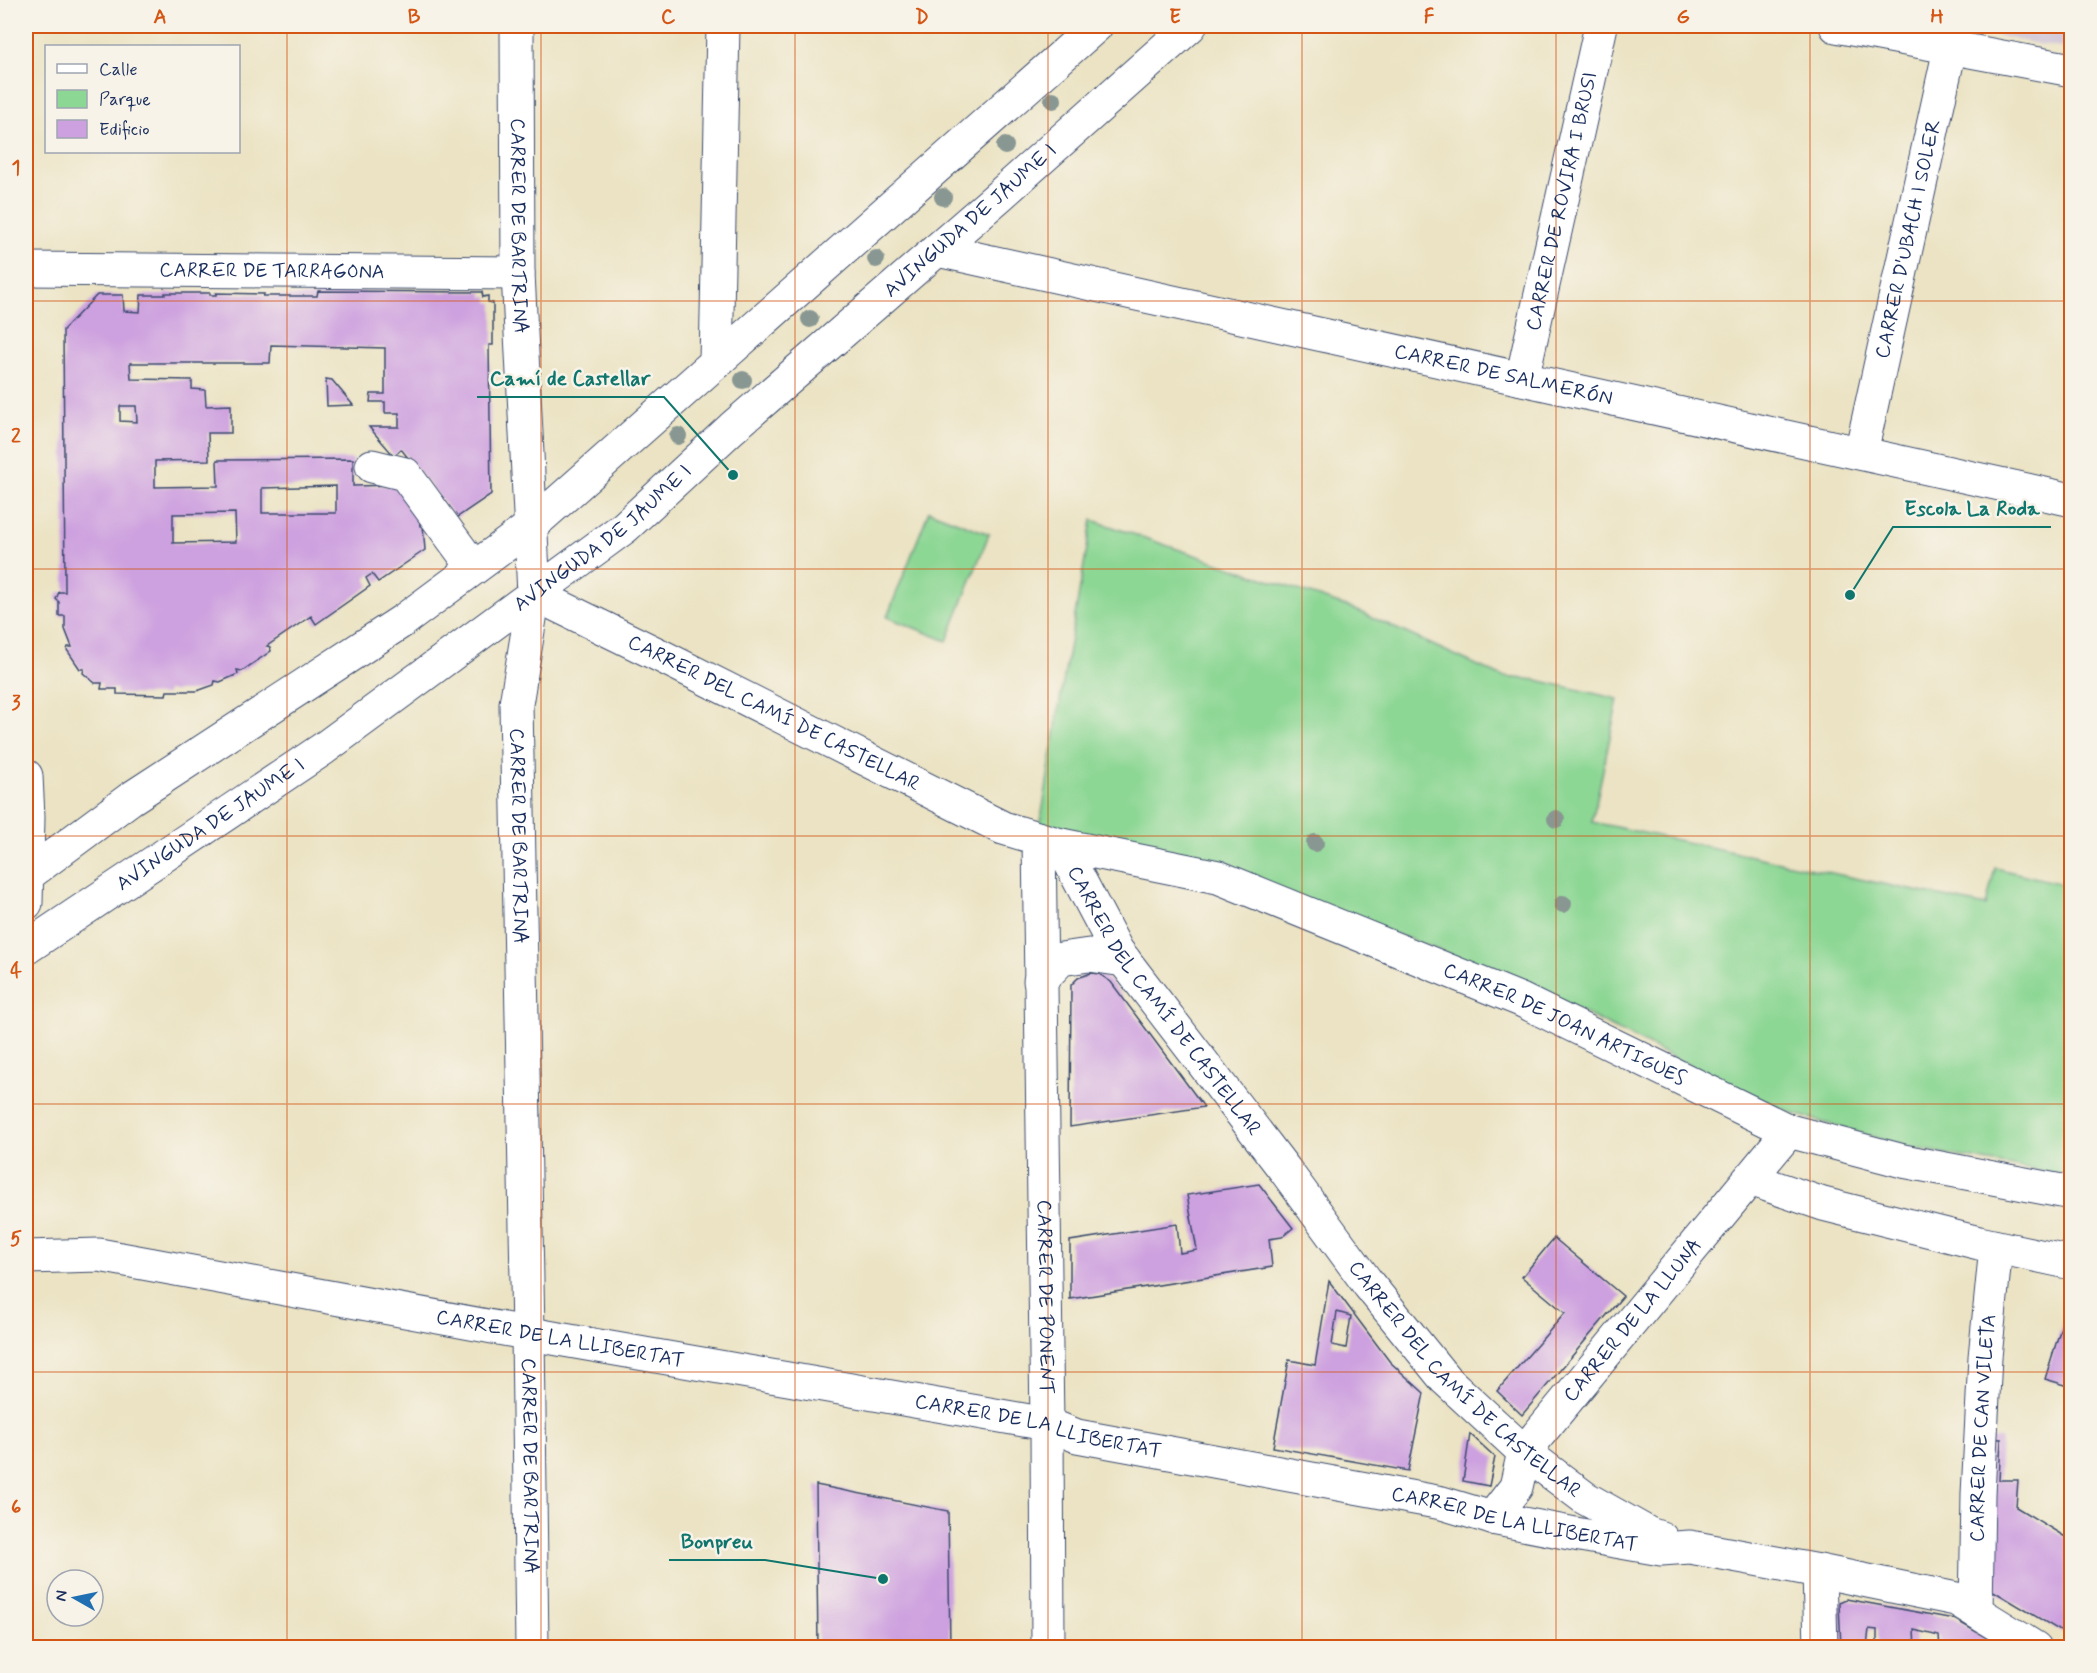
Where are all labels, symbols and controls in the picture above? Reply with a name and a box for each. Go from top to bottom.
text: A [153,4,167,31]
text: B [408,4,421,31]
text: C [661,4,676,31]
text: D [915,4,929,31]
text: E [1169,4,1181,31]
text: F [1424,4,1435,31]
text: G [1676,4,1690,31]
text: H [1930,4,1944,31]
legend [45,45,240,153]
text: Calle [99,58,138,82]
street label: CARRER DE ROVIRA I BRUSI [1520,69,1604,333]
text: Parque [99,88,151,112]
street label: CARRER D'UBACH I SOLER [1869,117,1948,361]
text: Edificio [99,118,150,142]
street label: CARRER DE BARTRINA [504,118,535,335]
street label: AVINGUDA DE JAUME I [878,137,1062,304]
text: 1 [12,155,20,182]
street label: CARRER DE TARRAGONA [159,257,385,285]
street label: CARRER DE SALMERÓN [1392,338,1615,412]
callout: Camí de Castellar [477,358,664,397]
text: Camí de Castellar [490,365,651,393]
text: 2 [11,423,21,450]
street label: AVINGUDA DE JAUME I [508,458,698,618]
callout: Escola La Roda [1893,488,2051,527]
text: Escola La Roda [1904,495,2041,523]
street label: CARRER DEL CAMÍ DE CASTELLAR [623,628,925,798]
text: 3 [11,690,21,717]
street label: CARRER DE BARTRINA [503,728,534,944]
street label: AVINGUDA DE JAUME I [111,752,310,897]
street label: CARRER DEL CAMÍ DE CASTELLAR [1061,861,1267,1141]
street label: CARRER DE JOAN ARTIGUES [1439,956,1691,1092]
text: 4 [10,958,22,985]
street label: CARRER DE PONENT [1030,1199,1060,1394]
text: 5 [10,1226,22,1253]
street label: CARRER DE LA LLUNA [1557,1233,1708,1408]
street label: CARRER DEL CAMÍ DE CASTELLAR [1342,1255,1587,1504]
street label: CARRER DE LA LLIBERTAT [434,1303,687,1374]
street label: CARRER DE CAN VILETA [1964,1313,2003,1542]
street label: CARRER DE BARTRINA [515,1358,545,1574]
street label: CARRER DE LA LLIBERTAT [913,1388,1164,1465]
street label: CARRER DE LA LLIBERTAT [1389,1480,1640,1558]
text: 6 [11,1494,21,1521]
callout: Bonpreu [669,1521,765,1560]
text: Bonpreu [681,1528,754,1556]
north arrow [45,1568,105,1628]
text: N [50,1589,73,1603]

